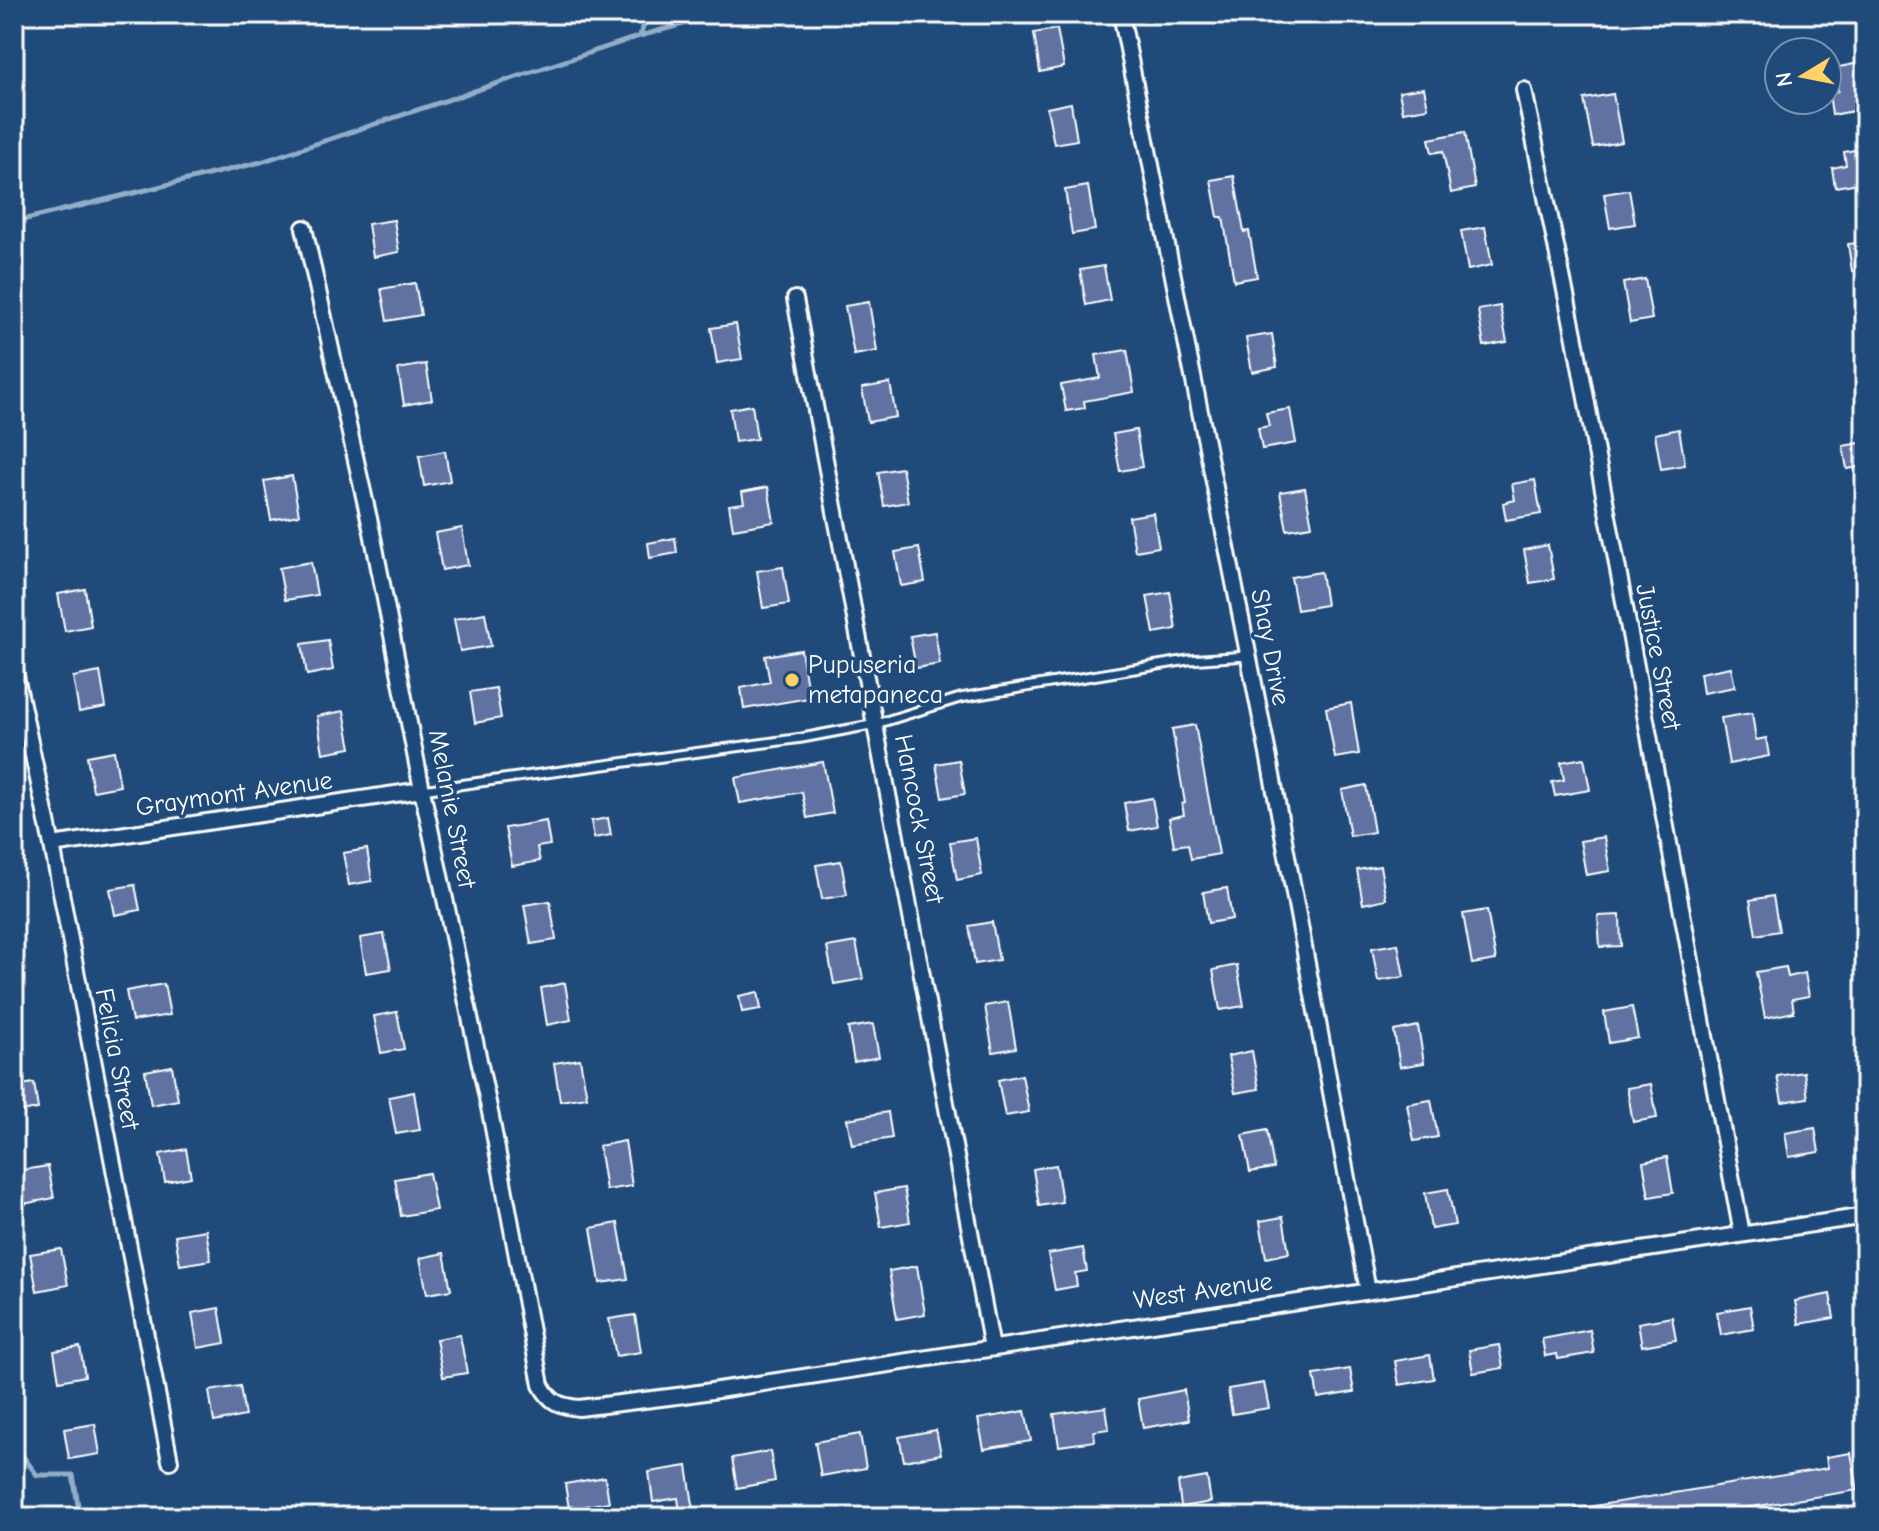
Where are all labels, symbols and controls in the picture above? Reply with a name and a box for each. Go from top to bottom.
north arrow [1763,36,1843,116]
text: N [1770,70,1798,89]
street label: Justice Street [1629,581,1687,734]
street label: Shay Drive [1244,586,1296,708]
place label: Pupuseria metapaneca [808,650,943,710]
marker: Pupuseria metapaneca [783,671,801,689]
street label: Melanie Street [422,727,482,892]
street label: Hancock Street [888,732,950,908]
street label: Graymont Avenue [134,765,334,823]
street label: Felicia Street [89,986,146,1134]
street label: West Avenue [1132,1266,1274,1316]

